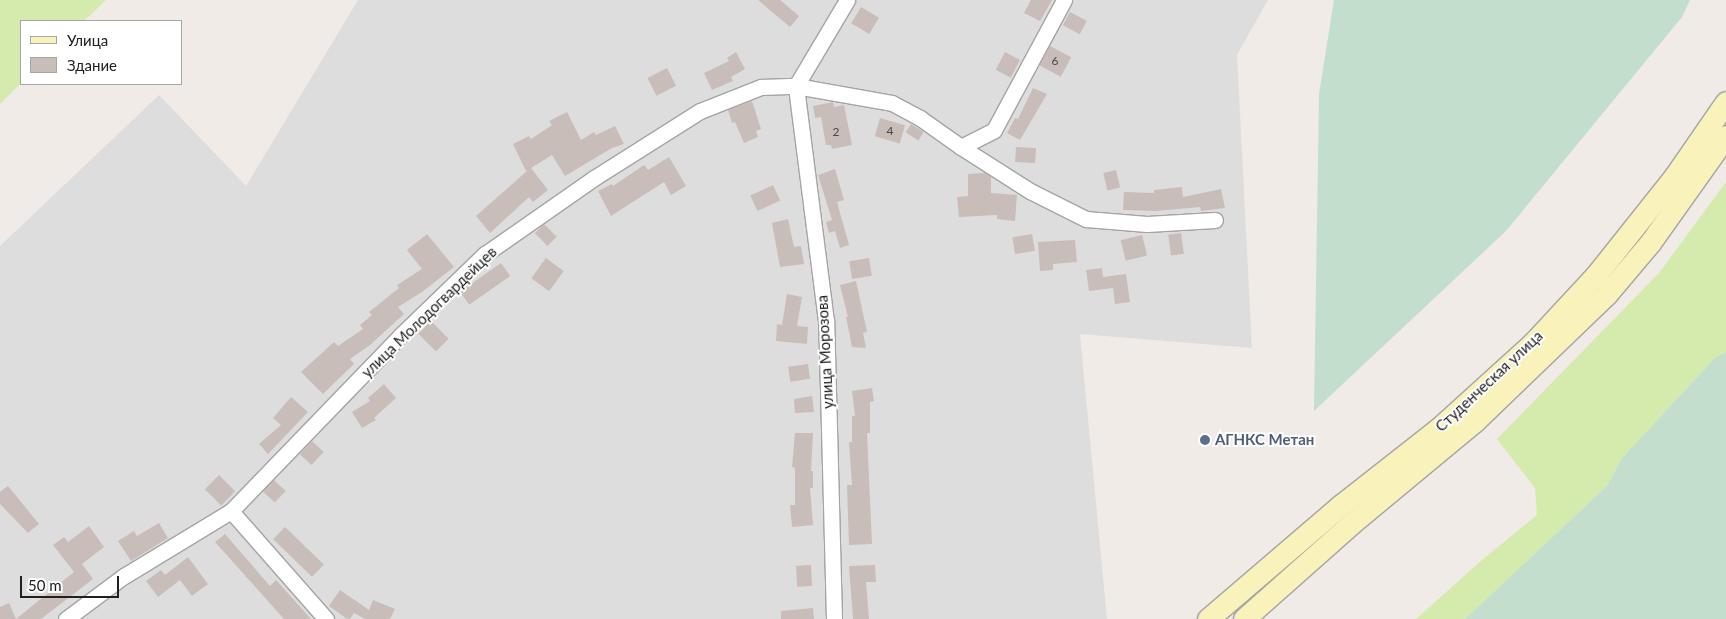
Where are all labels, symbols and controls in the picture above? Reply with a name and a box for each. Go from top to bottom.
legend [20,20,182,85]
text: Улица [67,31,108,49]
house number: 6 [1052,54,1058,68]
text: Здание [67,56,117,74]
house number: 4 [887,124,893,138]
house number: 2 [833,125,839,139]
street label: улица Молодогвардейцев [358,243,500,381]
street label: улица Морозова [813,295,837,409]
street label: Студенческая улица [1432,327,1546,435]
place label: АГНКС Метан [1215,431,1314,449]
marker: АГНКС Метан [1199,434,1211,446]
scale bar [22,566,121,598]
text: 50 m [28,576,62,594]

